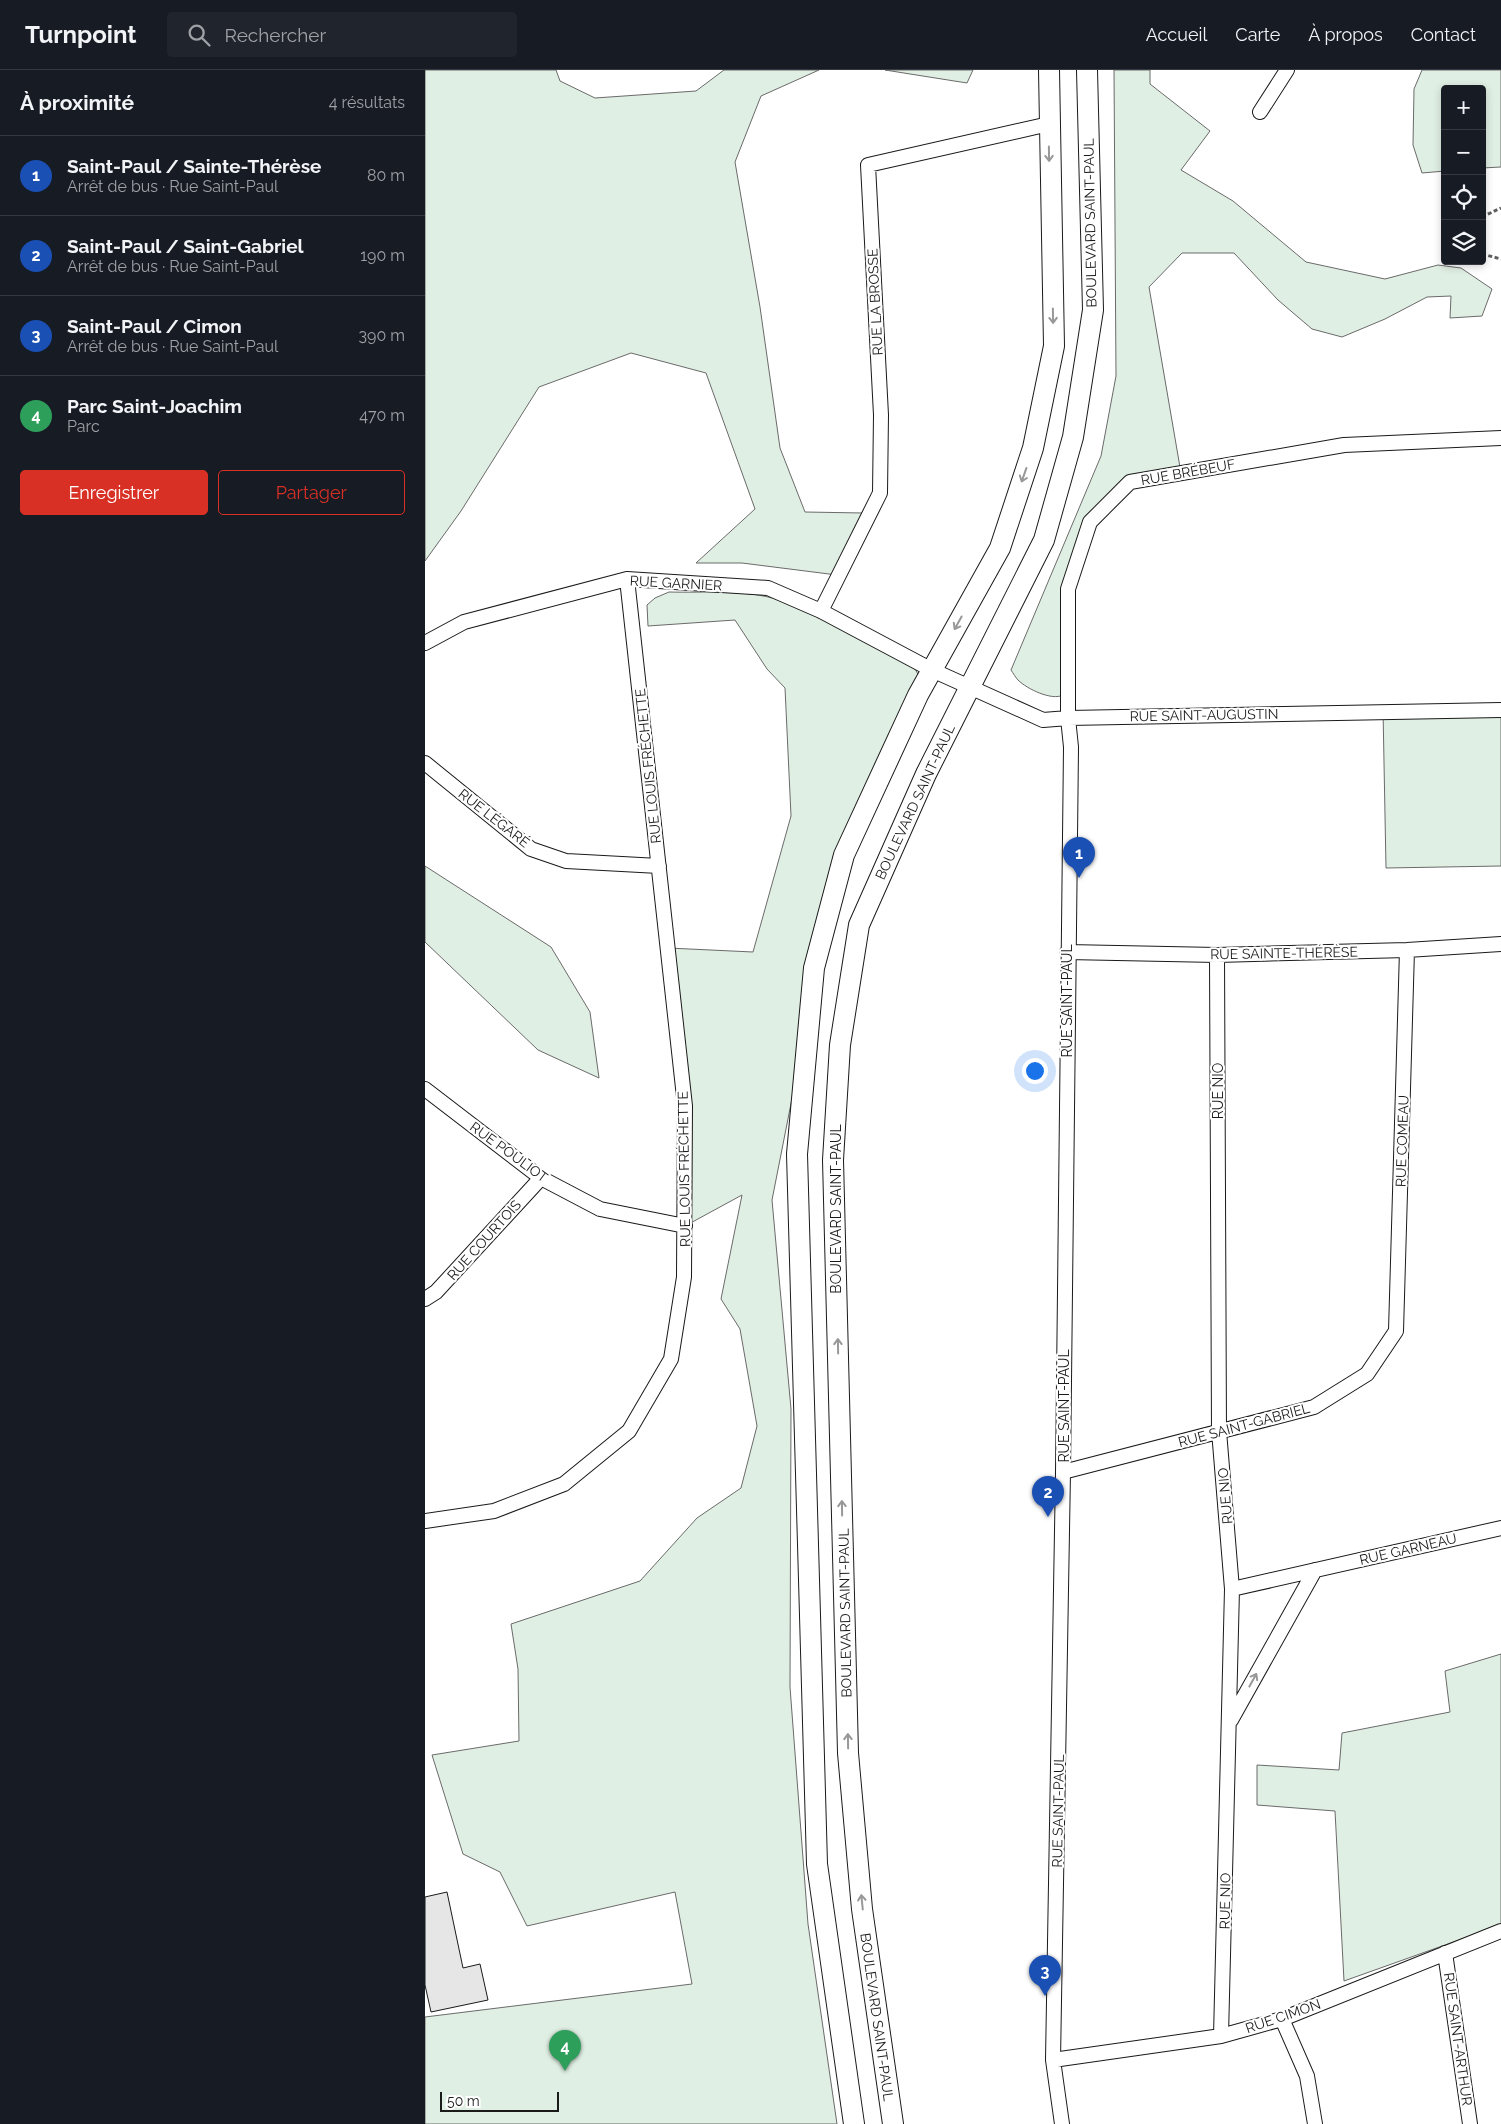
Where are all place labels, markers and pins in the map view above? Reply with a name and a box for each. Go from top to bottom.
pin: 1 [1063,837,1095,878]
pin: 2 [1032,1476,1064,1517]
pin: 3 [1029,1955,1061,1996]
pin: 4 [549,2030,581,2071]

